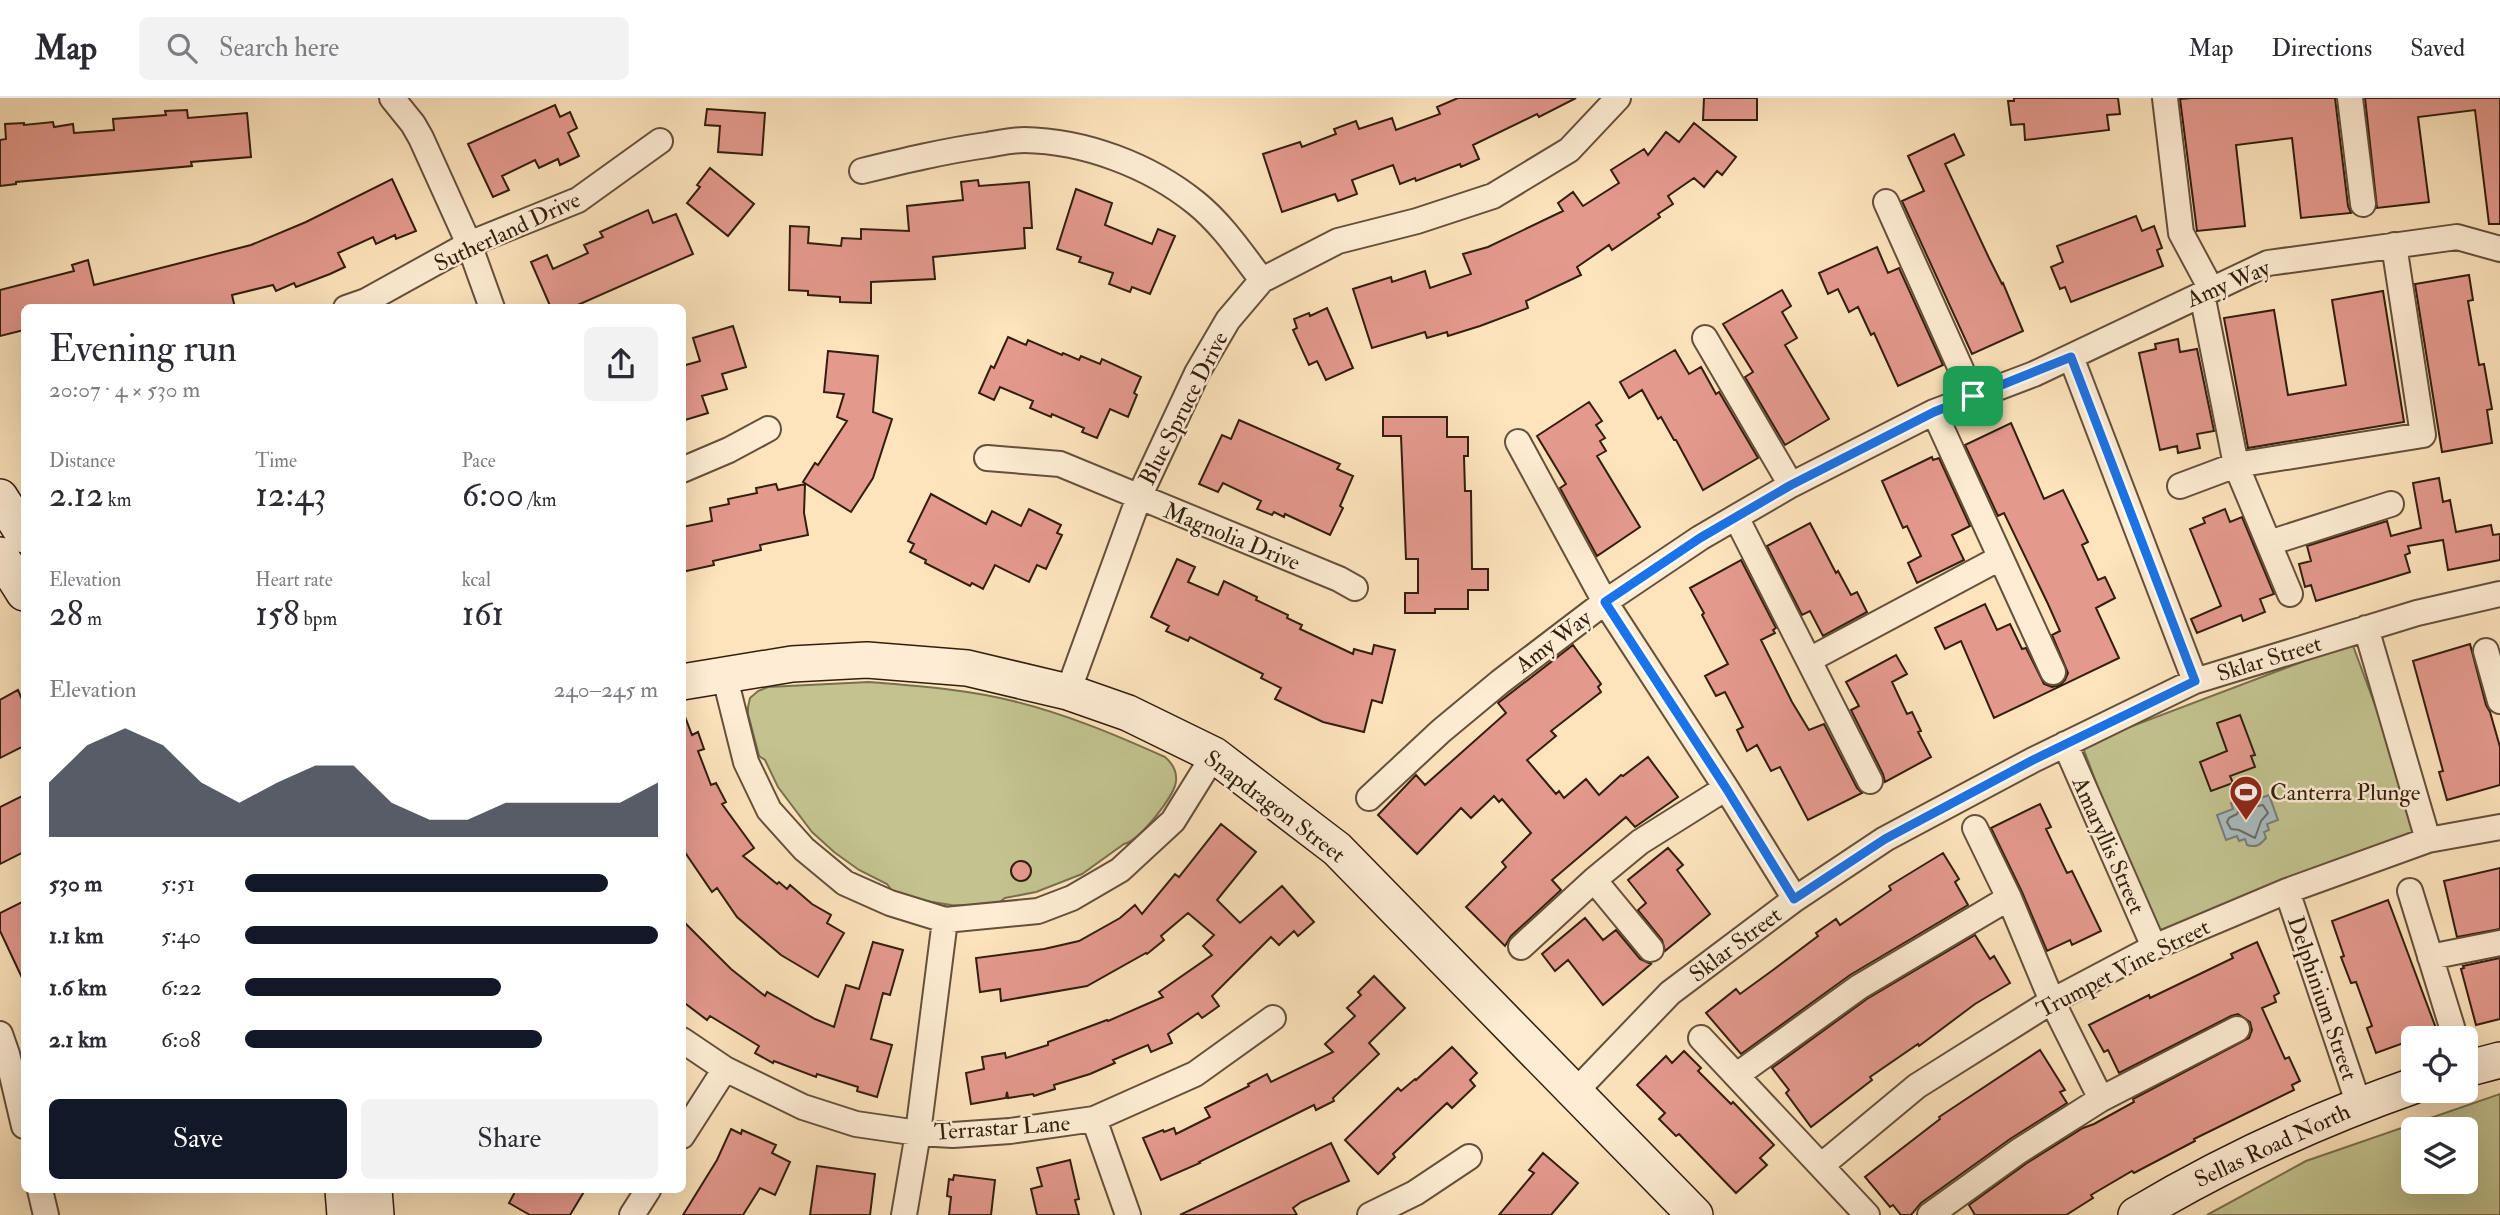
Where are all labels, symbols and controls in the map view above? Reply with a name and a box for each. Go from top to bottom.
search box [139,17,629,80]
text: Map [35,28,97,69]
icon: search [163,29,201,67]
text: Search here [219,32,339,64]
text: Map [2188,33,2233,64]
text: Directions [2271,33,2372,64]
text: Saved [2410,33,2465,64]
street label: Sutherland Drive [429,185,585,278]
street label: Amy Way [2181,253,2275,314]
text: Evening run [49,325,237,373]
street label: Blue Spruce Drive [1132,326,1236,490]
button: share [584,327,658,401]
pin [1943,366,2003,426]
text: 20:07 · 4 × 530 m [49,375,200,404]
icon: arrive [1954,377,1992,415]
text: Distance [49,449,115,473]
text: Time [255,449,297,473]
text: Pace [462,449,496,473]
text: 2.12 [49,473,104,517]
text: 12:43 [255,473,327,517]
text: 6:00 [462,473,524,517]
text: km [104,488,132,512]
text: /km [524,488,557,512]
street label: Magnolia Drive [1159,496,1305,577]
text: Elevation [49,568,121,592]
text: Heart rate [255,568,333,592]
text: kcal [462,568,491,592]
text: 28 [49,592,83,636]
text: 158 [255,592,300,636]
text: 161 [462,592,504,636]
street label: Amy Way [1509,603,1598,680]
text: m [83,607,102,631]
text: bpm [300,607,337,631]
street label: Sklar Street [2213,629,2325,688]
text: Elevation [49,675,137,704]
text: 240–245 m [554,675,658,704]
street label: Snapdragon Street [1198,744,1351,870]
street label: Amaryllis Street [2065,771,2152,918]
sports icon: Canterra Plunge [2227,773,2265,822]
place label: Canterra Plunge [2270,778,2421,807]
text: 530 m [49,869,102,898]
text: 5:51 [161,869,195,898]
street label: Sklar Street [1683,900,1787,988]
street label: Trumpet Vine Street [2032,912,2215,1025]
street label: Delphinium Street [2280,912,2364,1084]
text: 1.1 km [49,921,104,950]
text: 5:40 [161,921,201,950]
text: 1.6 km [49,973,107,1002]
text: 6:22 [161,973,202,1002]
text: 2.1 km [49,1025,107,1054]
text: 6:08 [161,1025,201,1054]
map controls [2401,1026,2478,1194]
button: locate [2401,1026,2478,1103]
street label: Sellas Road North [2190,1097,2355,1194]
button: Save [49,1099,347,1179]
button: Share [361,1099,658,1179]
street label: Terrastar Lane [933,1108,1071,1147]
button: layers [2401,1117,2478,1194]

